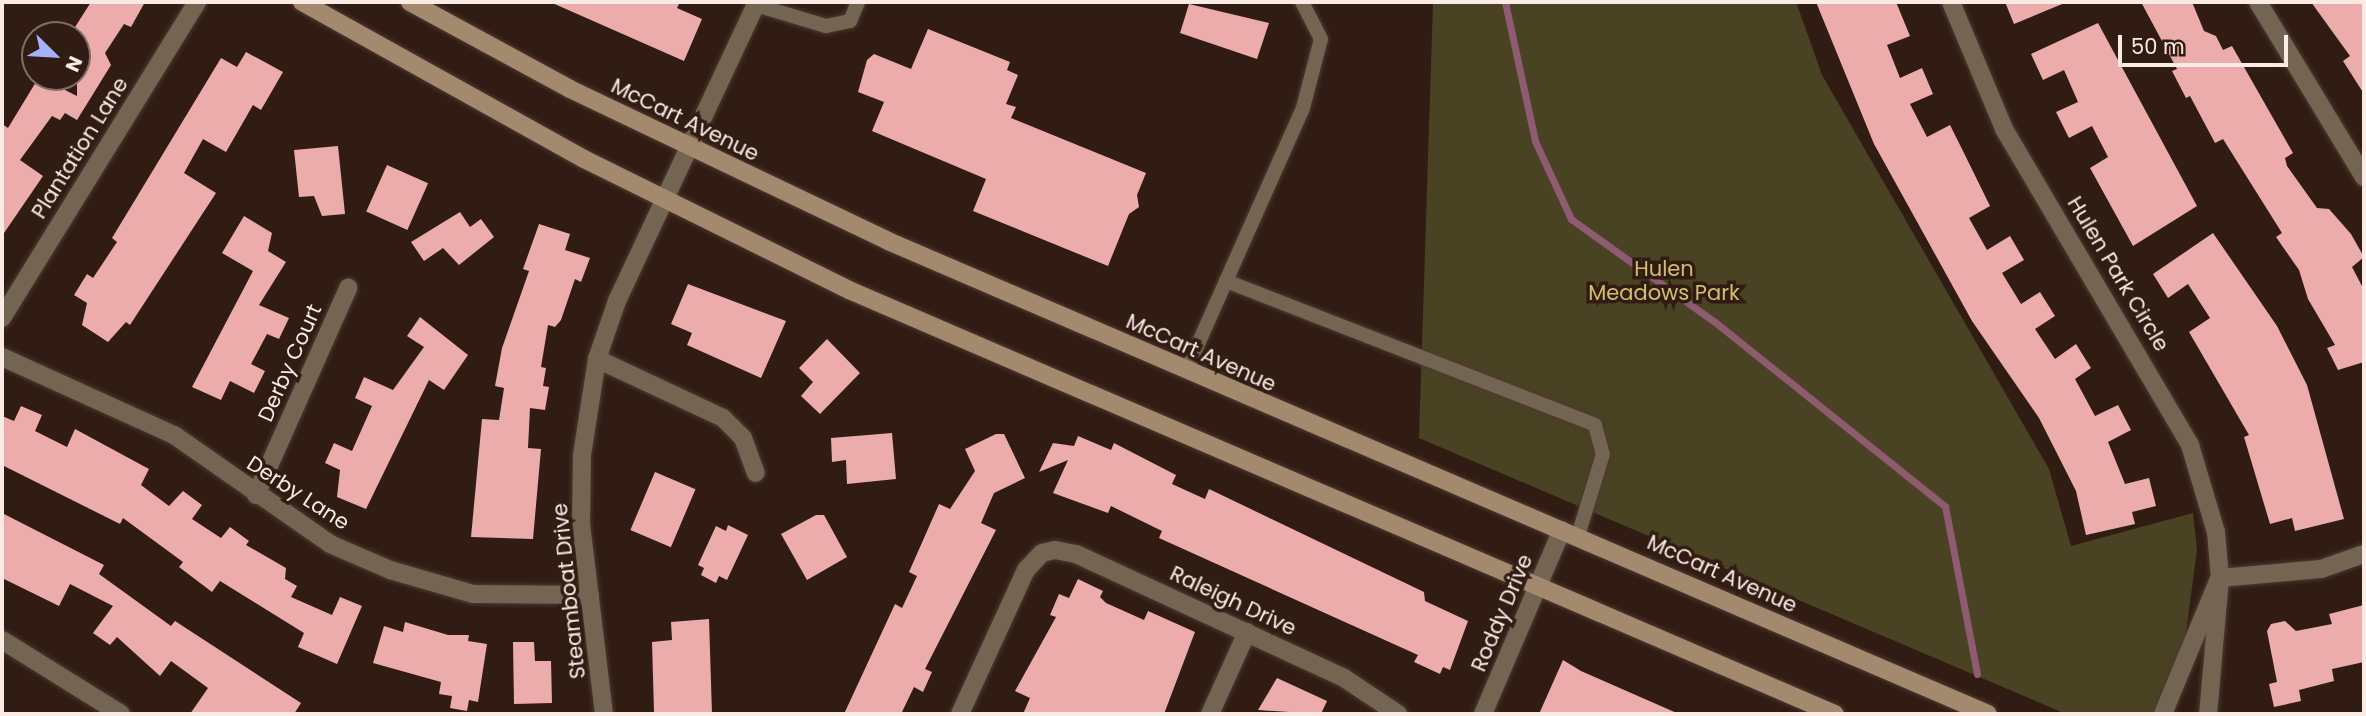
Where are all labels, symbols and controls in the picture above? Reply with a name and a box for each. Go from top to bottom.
north arrow [21,21,91,91]
scale bar [2121,21,2291,65]
text: 50 m [2131,32,2185,61]
text: N [59,52,89,76]
street label: Plantation Lane [26,73,134,223]
street label: McCart Avenue [607,73,763,167]
street label: Hulen Park Circle [2062,192,2174,356]
park label: Hulen Meadows Park [1588,256,1740,306]
street label: Derby Court [253,300,327,426]
street label: McCart Avenue [1122,309,1280,397]
street label: Derby Lane [242,451,354,535]
street label: Steamboat Drive [547,502,591,680]
street label: McCart Avenue [1643,530,1801,618]
street label: Roddy Drive [1466,551,1538,675]
street label: Raleigh Drive [1166,561,1300,641]

